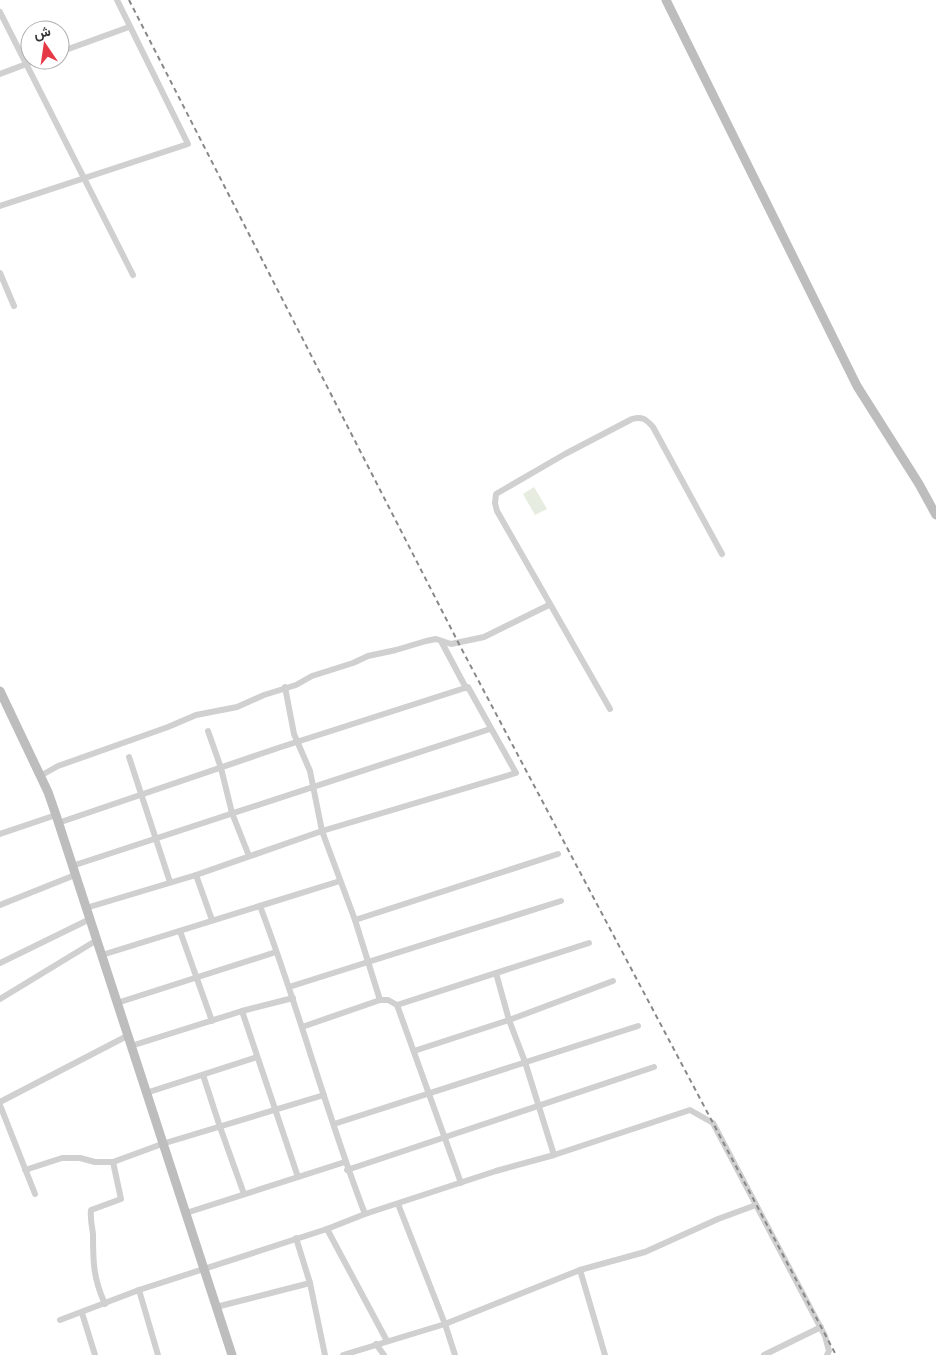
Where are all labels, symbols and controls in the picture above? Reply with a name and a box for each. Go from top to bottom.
north arrow [20,20,70,70]
text: ش [32,23,52,43]

